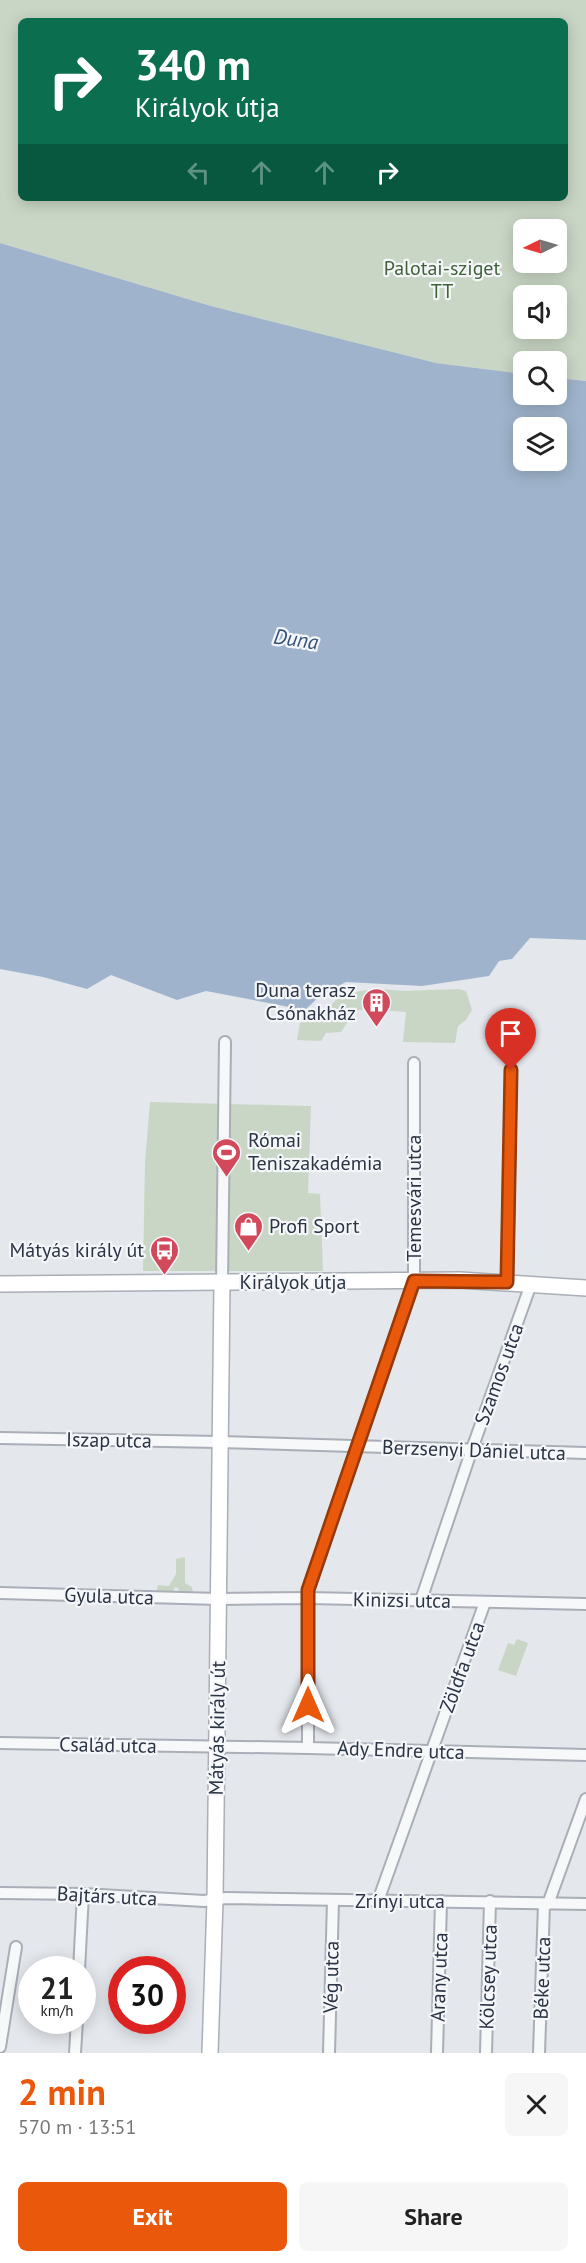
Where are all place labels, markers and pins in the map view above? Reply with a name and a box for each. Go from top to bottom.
place label: Duna terasz Csónakház [255,977,356,1026]
building icon: Duna terasz Csónakház [361,986,393,1028]
pin [485,1008,536,1070]
place label: Római Teniszakadémia [248,1127,382,1176]
sports icon: Római Teniszakadémia [211,1136,243,1178]
shop icon: Profi Sport [232,1210,264,1252]
place label: Profi Sport [269,1213,360,1239]
bus stop icon: Mátyás király út [149,1234,181,1276]
place label: Mátyás király út [9,1237,144,1263]

